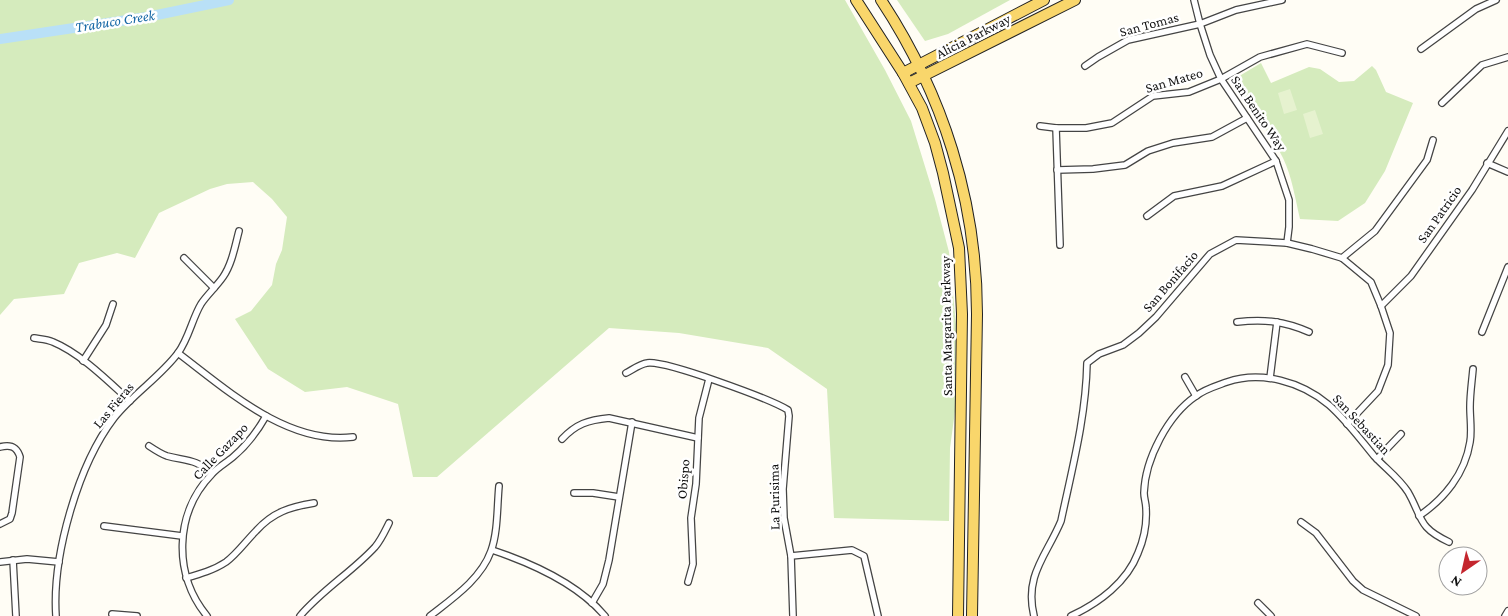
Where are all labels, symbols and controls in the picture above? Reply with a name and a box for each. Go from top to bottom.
water label: Trabuco Creek [74,7,157,35]
street label: San Tomas [1118,8,1180,40]
street label: Alicia Parkway [933,10,1013,62]
street label: San Mateo [1143,64,1205,96]
street label: San Benito Way [1228,72,1290,154]
street label: San Patricio [1413,182,1465,246]
street label: San Bonifacio [1139,247,1201,315]
street label: Santa Margarita Parkway [937,255,955,396]
street label: Las Fieras [89,379,137,431]
street label: San Sebastian [1330,390,1395,458]
street label: Calle Gazapo [189,419,251,483]
street label: Obispo [673,458,693,500]
street label: La Purisima [765,463,783,530]
north arrow [1438,546,1488,596]
text: N [1447,572,1464,591]

